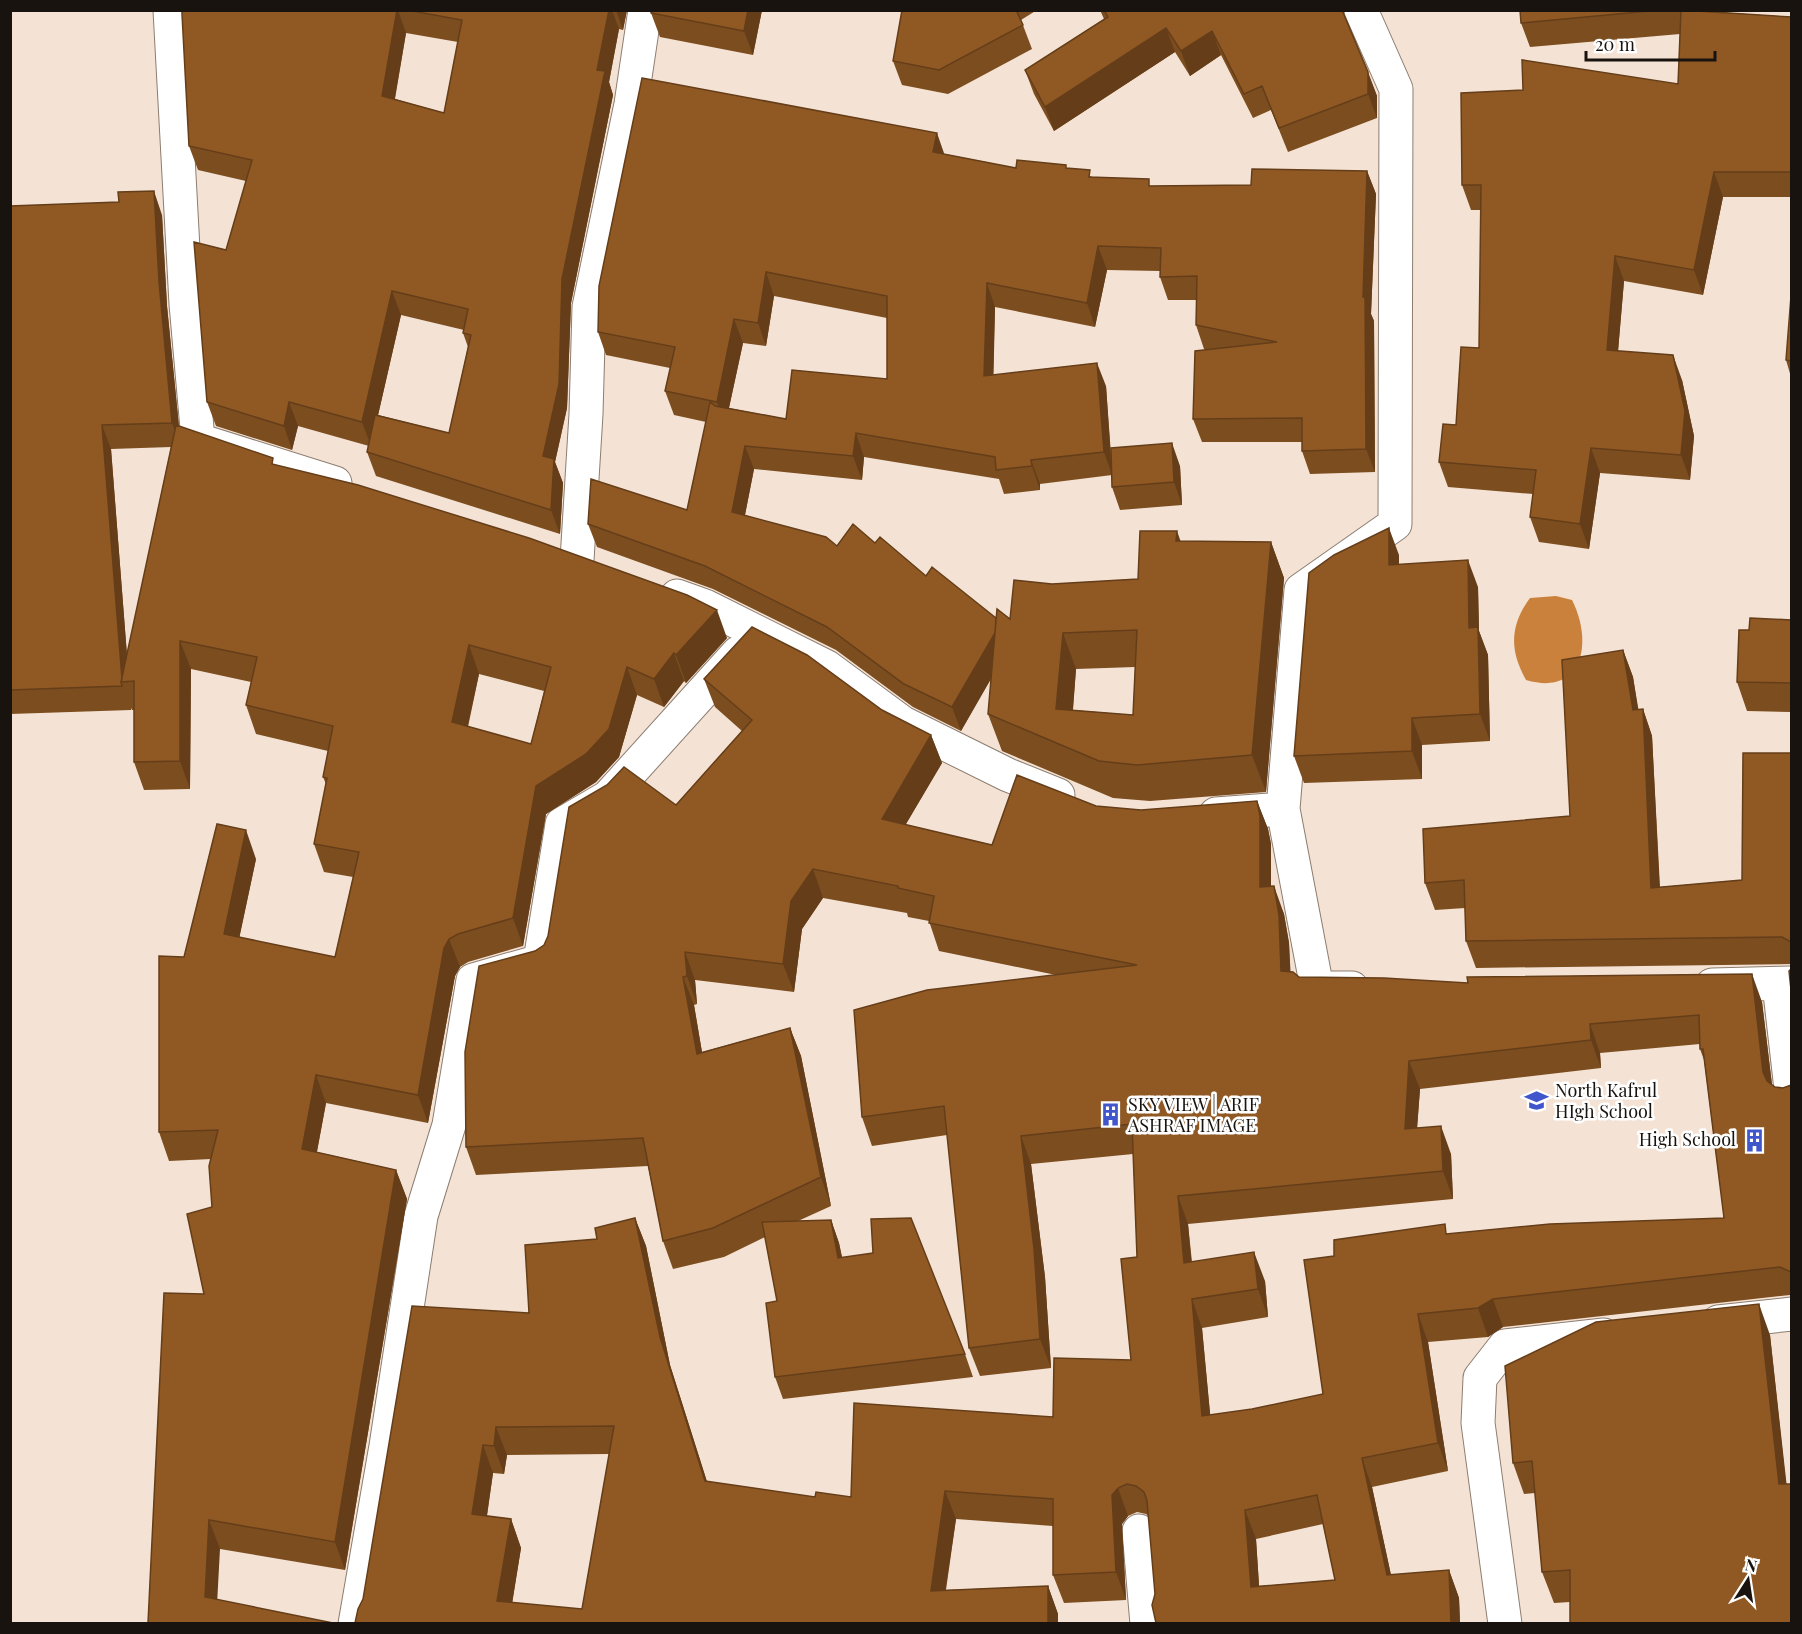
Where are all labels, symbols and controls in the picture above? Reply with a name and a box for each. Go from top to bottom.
scale bar [1586,24,1715,62]
text: 20 m [1595,32,1635,56]
place label: North Kafrul HIgh School [1555,1078,1657,1123]
school or university icon: North Kafrul HIgh School [1524,1088,1550,1114]
place label: SKY VIEW | ARIF ASHRAF IMAGE [1127,1092,1259,1137]
building icon: SKY VIEW | ARIF ASHRAF IMAGE [1097,1102,1123,1128]
place label: High School [1639,1127,1736,1151]
building icon: High School [1741,1127,1767,1153]
north arrow [1718,1550,1778,1610]
text: N [1743,1553,1759,1576]

